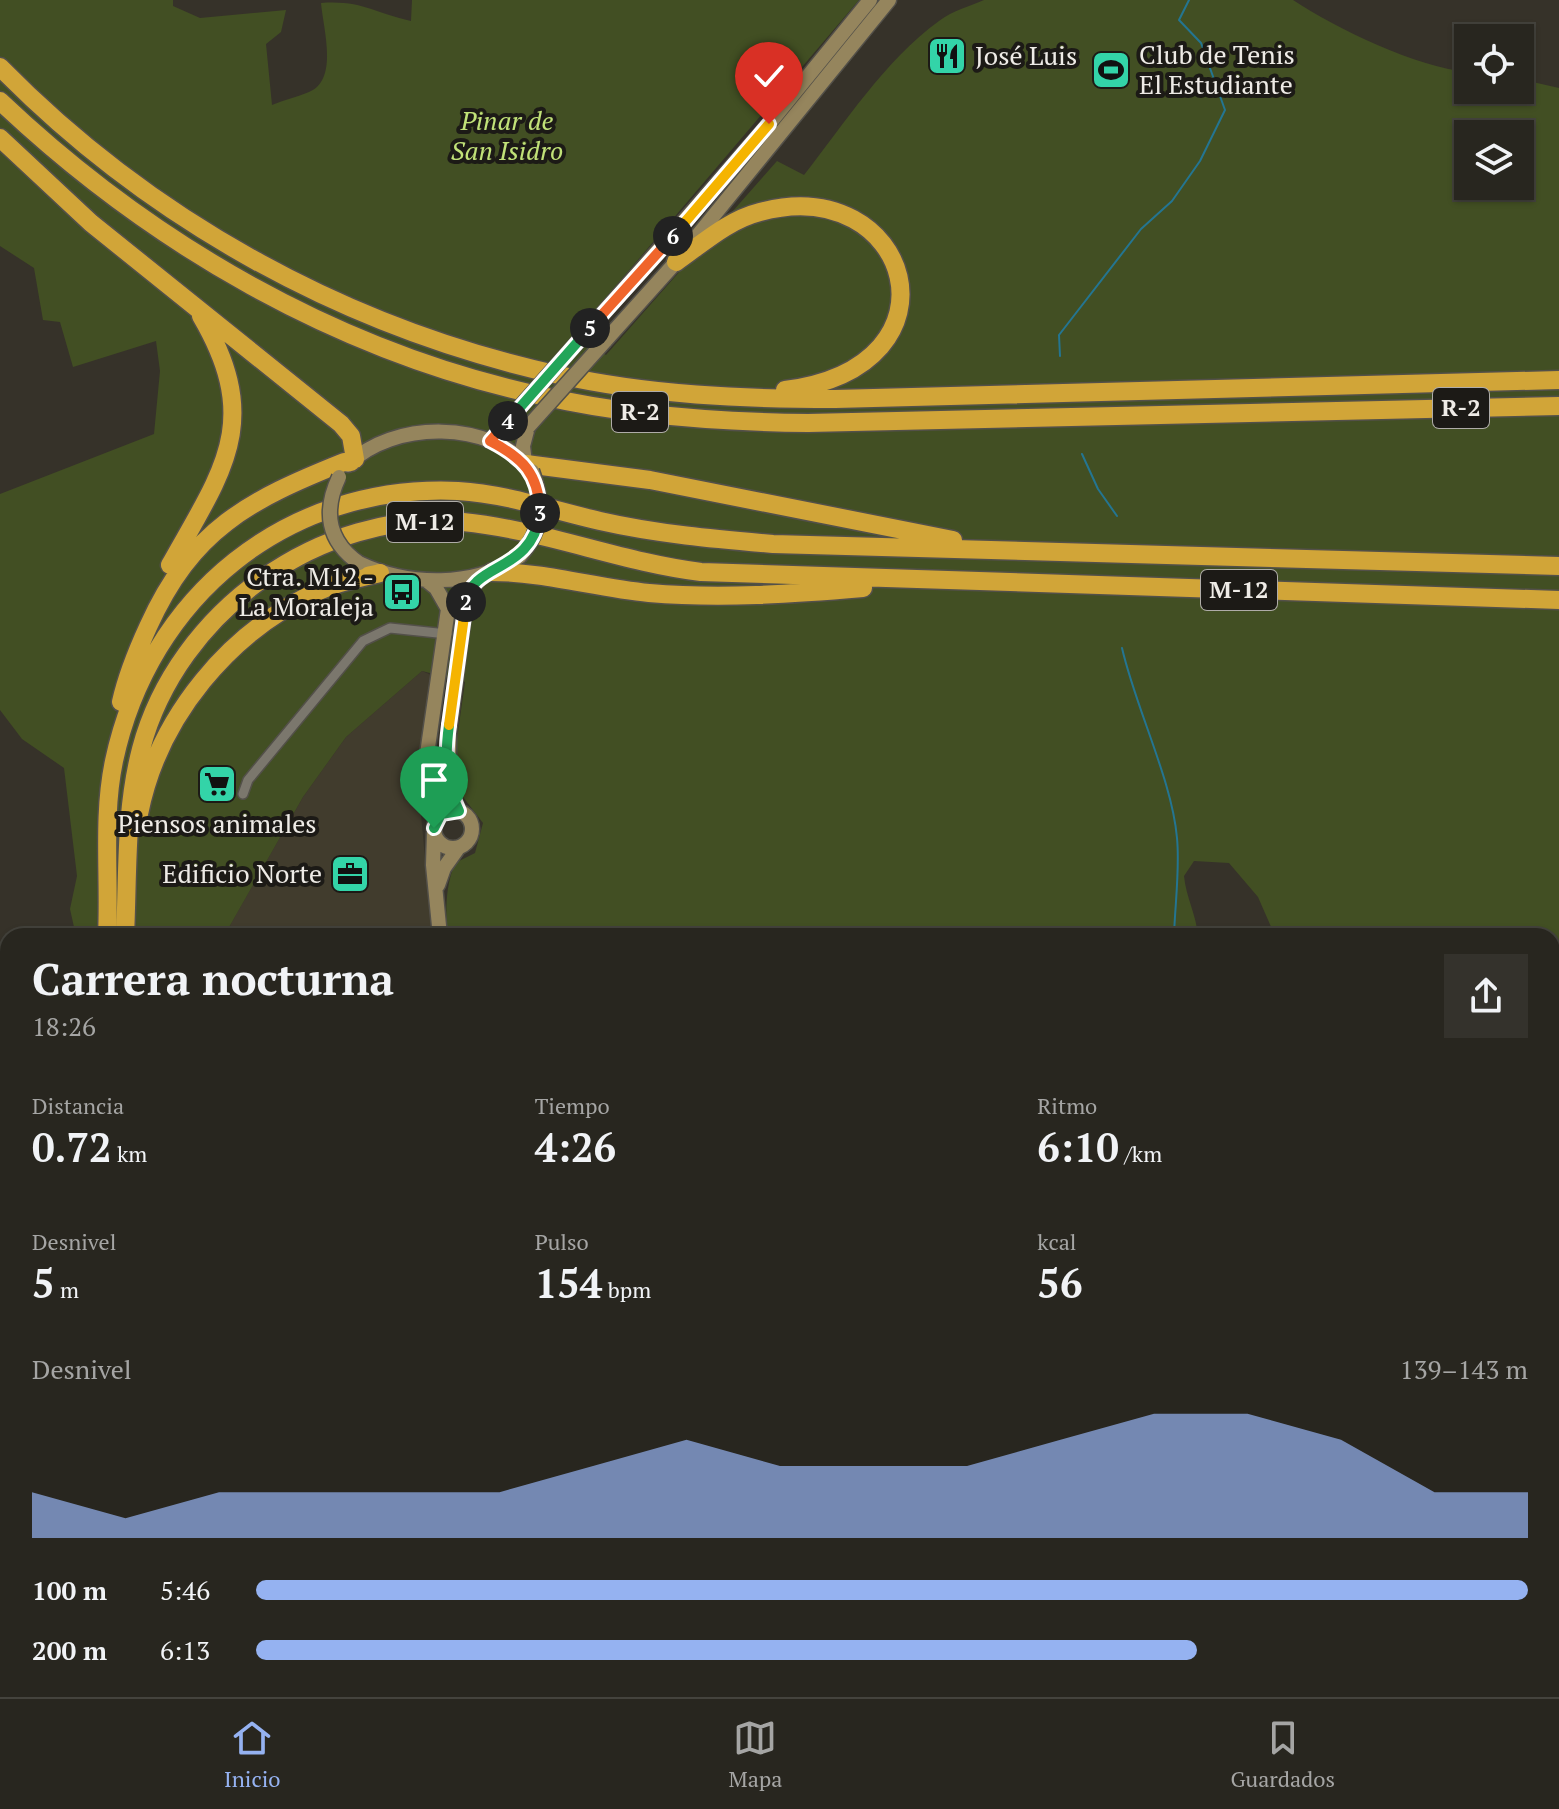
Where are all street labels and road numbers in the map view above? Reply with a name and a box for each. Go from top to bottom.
road number: R-2 [1433,388,1489,428]
road number: R-2 [612,392,668,432]
road number: M-12 [387,502,463,542]
road number: M-12 [1201,570,1277,610]

